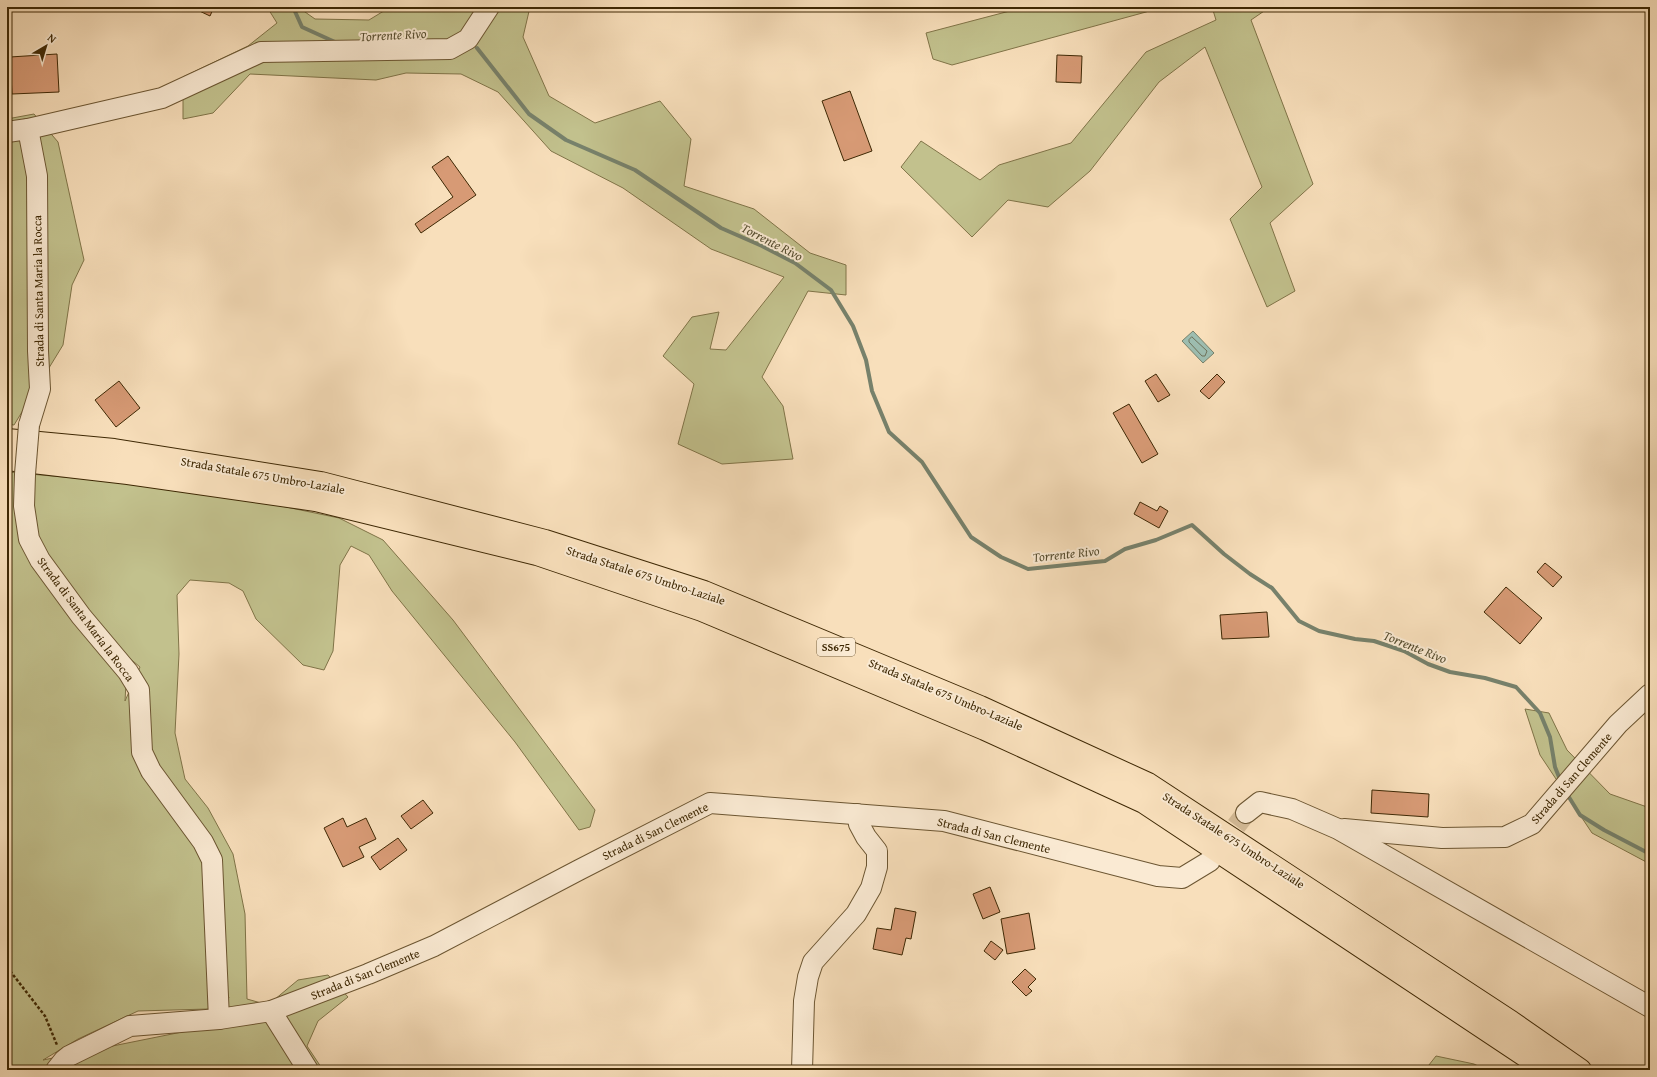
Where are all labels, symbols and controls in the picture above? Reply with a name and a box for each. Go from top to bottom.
water label: Torrente Rivo [359,24,427,46]
north arrow [26,26,66,66]
text: N [44,30,60,47]
street label: Strada di Santa Maria la Rocca [28,215,48,367]
water label: Torrente Rivo [738,218,806,266]
street label: Strada Statale 675 Umbro-Laziale [180,452,347,498]
street label: Strada Statale 675 Umbro-Laziale [564,541,728,609]
water label: Torrente Rivo [1032,541,1101,567]
street label: Strada di Santa Maria la Rocca [34,553,139,685]
water label: Torrente Rivo [1380,626,1450,668]
road number: SS675 [817,638,855,656]
street label: Strada Statale 675 Umbro-Laziale [866,654,1026,734]
street label: Strada di San Clemente [1526,728,1616,827]
street label: Strada Statale 675 Umbro-Laziale [1160,788,1309,893]
street label: Strada di San Clemente [599,798,711,864]
street label: Strada di San Clemente [936,813,1053,857]
street label: Strada di San Clemente [308,944,422,1004]

